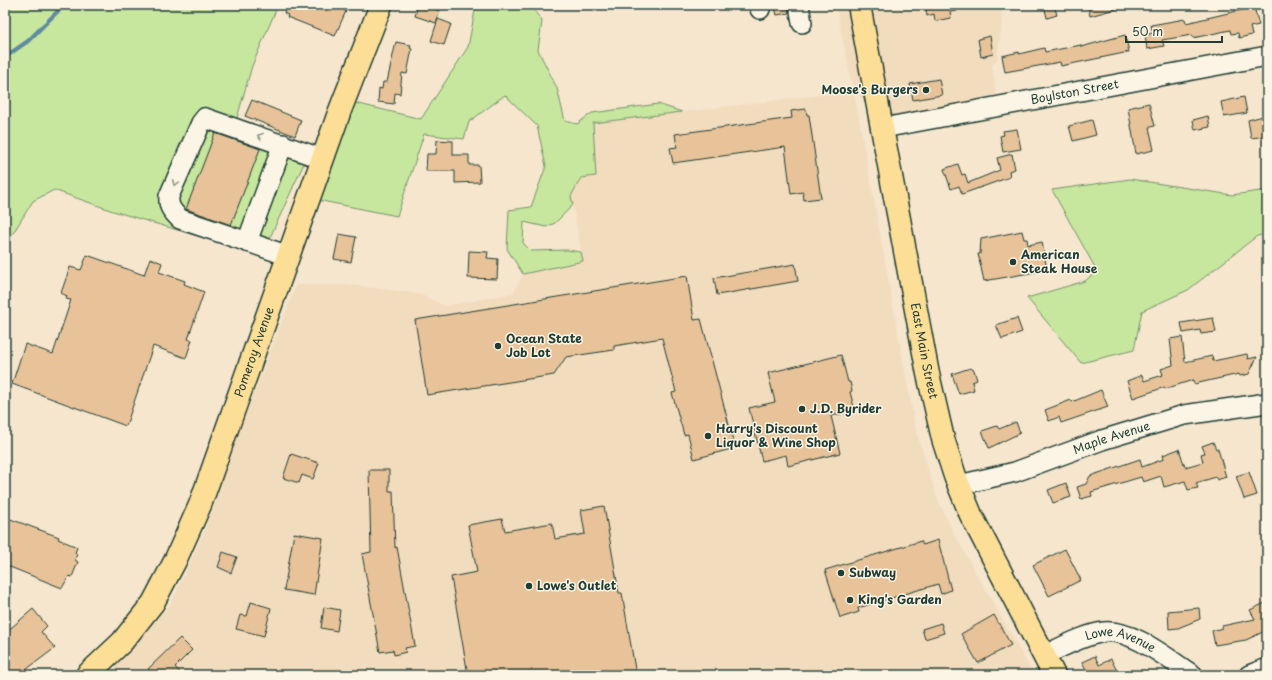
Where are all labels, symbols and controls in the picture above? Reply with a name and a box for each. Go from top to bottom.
scale bar [1126,18,1222,44]
text: 50 m [1132,22,1163,40]
street label: Boylston Street [1029,74,1120,108]
place label: Moose's Burgers [821,80,918,98]
marker: Moose's Burgers [921,85,931,95]
one-way arrow [256,132,263,141]
one-way arrow [172,178,180,186]
place label: American Steak House [1020,245,1098,277]
marker: American Steak House [1008,257,1018,267]
street label: East Main Street [907,301,943,401]
street label: Pomeroy Avenue [229,304,278,399]
place label: Ocean State Job Lot [506,329,582,361]
marker: Ocean State Job Lot [493,341,503,351]
place label: J.D. Byrider [810,399,882,417]
marker: J.D. Byrider [797,404,807,414]
street label: Maple Avenue [1070,416,1152,458]
place label: Harry's Discount Liquor & Wine Shop [716,419,836,451]
marker: Harry's Discount Liquor & Wine Shop [703,431,713,441]
place label: Subway [849,563,896,581]
marker: Subway [836,568,846,578]
place label: Lowe's Outlet [537,576,617,594]
marker: Lowe's Outlet [524,581,534,591]
place label: King's Garden [858,590,942,608]
marker: King's Garden [845,595,855,605]
street label: Lowe Avenue [1082,622,1160,656]

